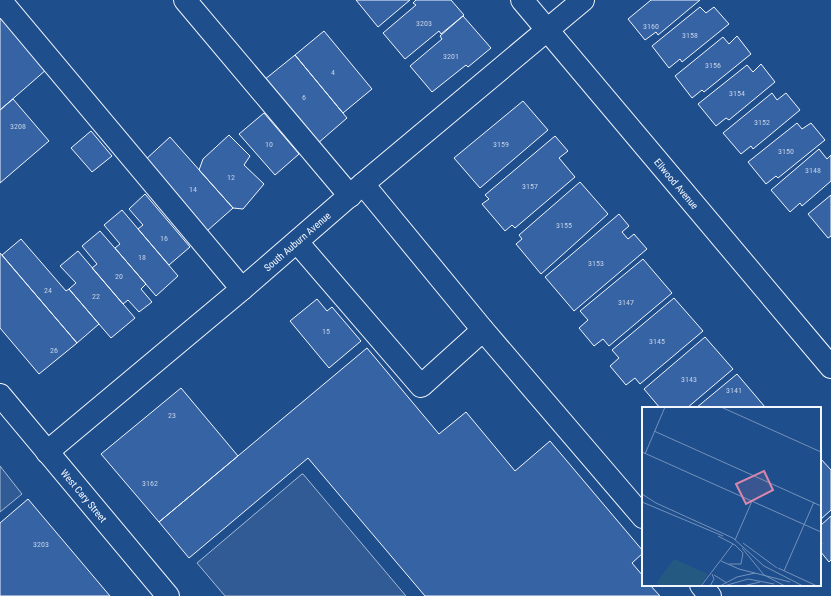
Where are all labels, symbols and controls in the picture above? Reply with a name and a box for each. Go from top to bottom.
house number: 3203 [416,19,432,28]
house number: 3160 [643,22,659,31]
house number: 3158 [682,31,698,40]
house number: 3201 [443,52,459,61]
house number: 3156 [705,61,721,70]
house number: 4 [331,68,335,77]
house number: 3154 [729,89,745,98]
house number: 6 [302,93,306,102]
house number: 3152 [754,118,770,127]
house number: 3208 [10,122,26,131]
house number: 10 [265,140,273,149]
house number: 3159 [493,140,509,149]
house number: 3150 [778,147,794,156]
street label: Ellwood Avenue [652,156,701,211]
house number: 3148 [805,166,821,175]
house number: 12 [227,173,235,182]
house number: 3157 [522,182,538,191]
house number: 14 [189,185,197,194]
street label: South Auburn Avenue [261,209,333,273]
house number: 3155 [556,221,572,230]
house number: 16 [160,234,168,243]
house number: 18 [138,253,146,262]
house number: 3153 [588,259,604,268]
house number: 20 [115,272,123,281]
house number: 24 [44,286,52,295]
house number: 22 [92,292,100,301]
house number: 3147 [618,298,634,307]
house number: 15 [322,327,330,336]
house number: 3145 [649,337,665,346]
house number: 26 [50,346,58,355]
house number: 3143 [681,375,697,384]
house number: 3141 [726,386,742,395]
inset map [642,407,821,586]
house number: 23 [168,411,176,420]
street label: West Cary Street [59,467,109,524]
house number: 3162 [142,479,158,488]
house number: 3203 [33,540,49,549]

